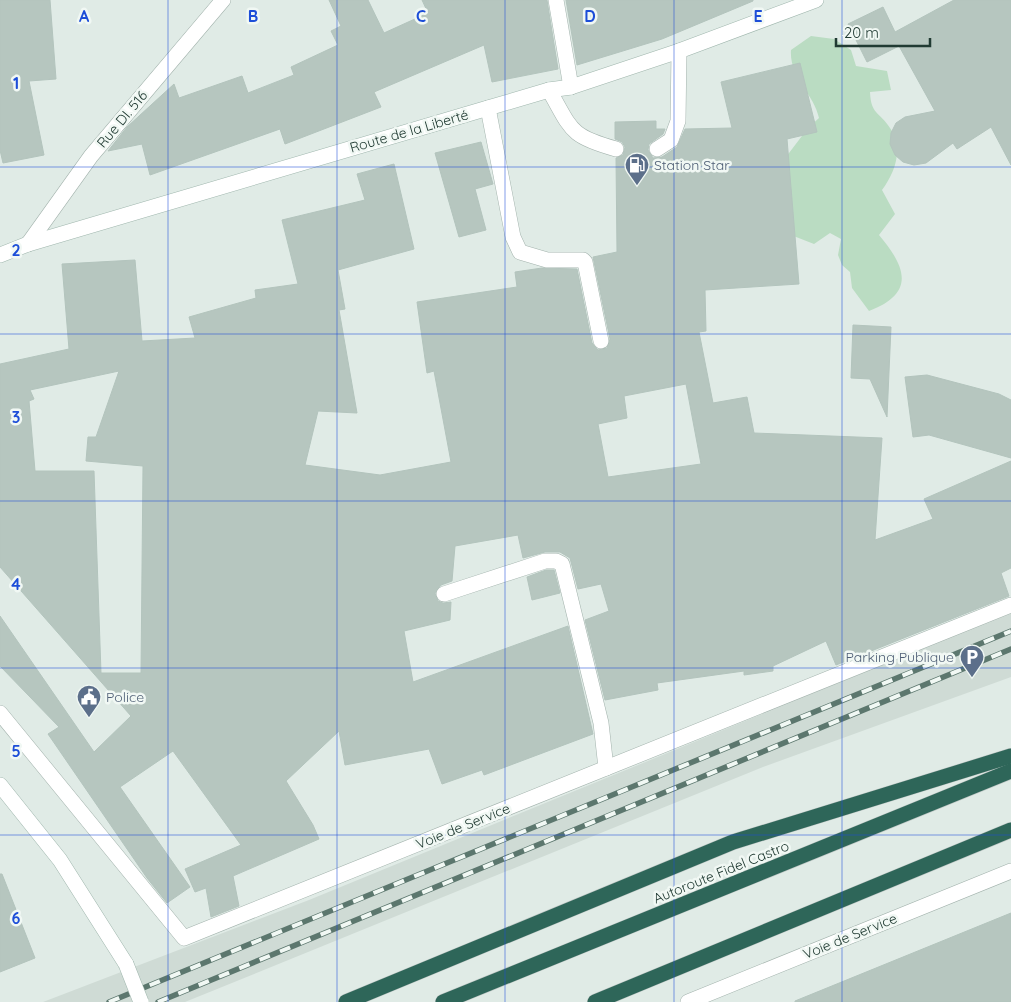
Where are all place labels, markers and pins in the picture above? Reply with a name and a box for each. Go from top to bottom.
fuel station icon: Station Star [624,152,650,186]
place label: Station Star [654,156,730,174]
parking icon: Parking Publique [959,644,985,678]
place label: Parking Publique [845,648,954,666]
public building icon: Police [76,684,102,718]
place label: Police [106,688,144,706]

